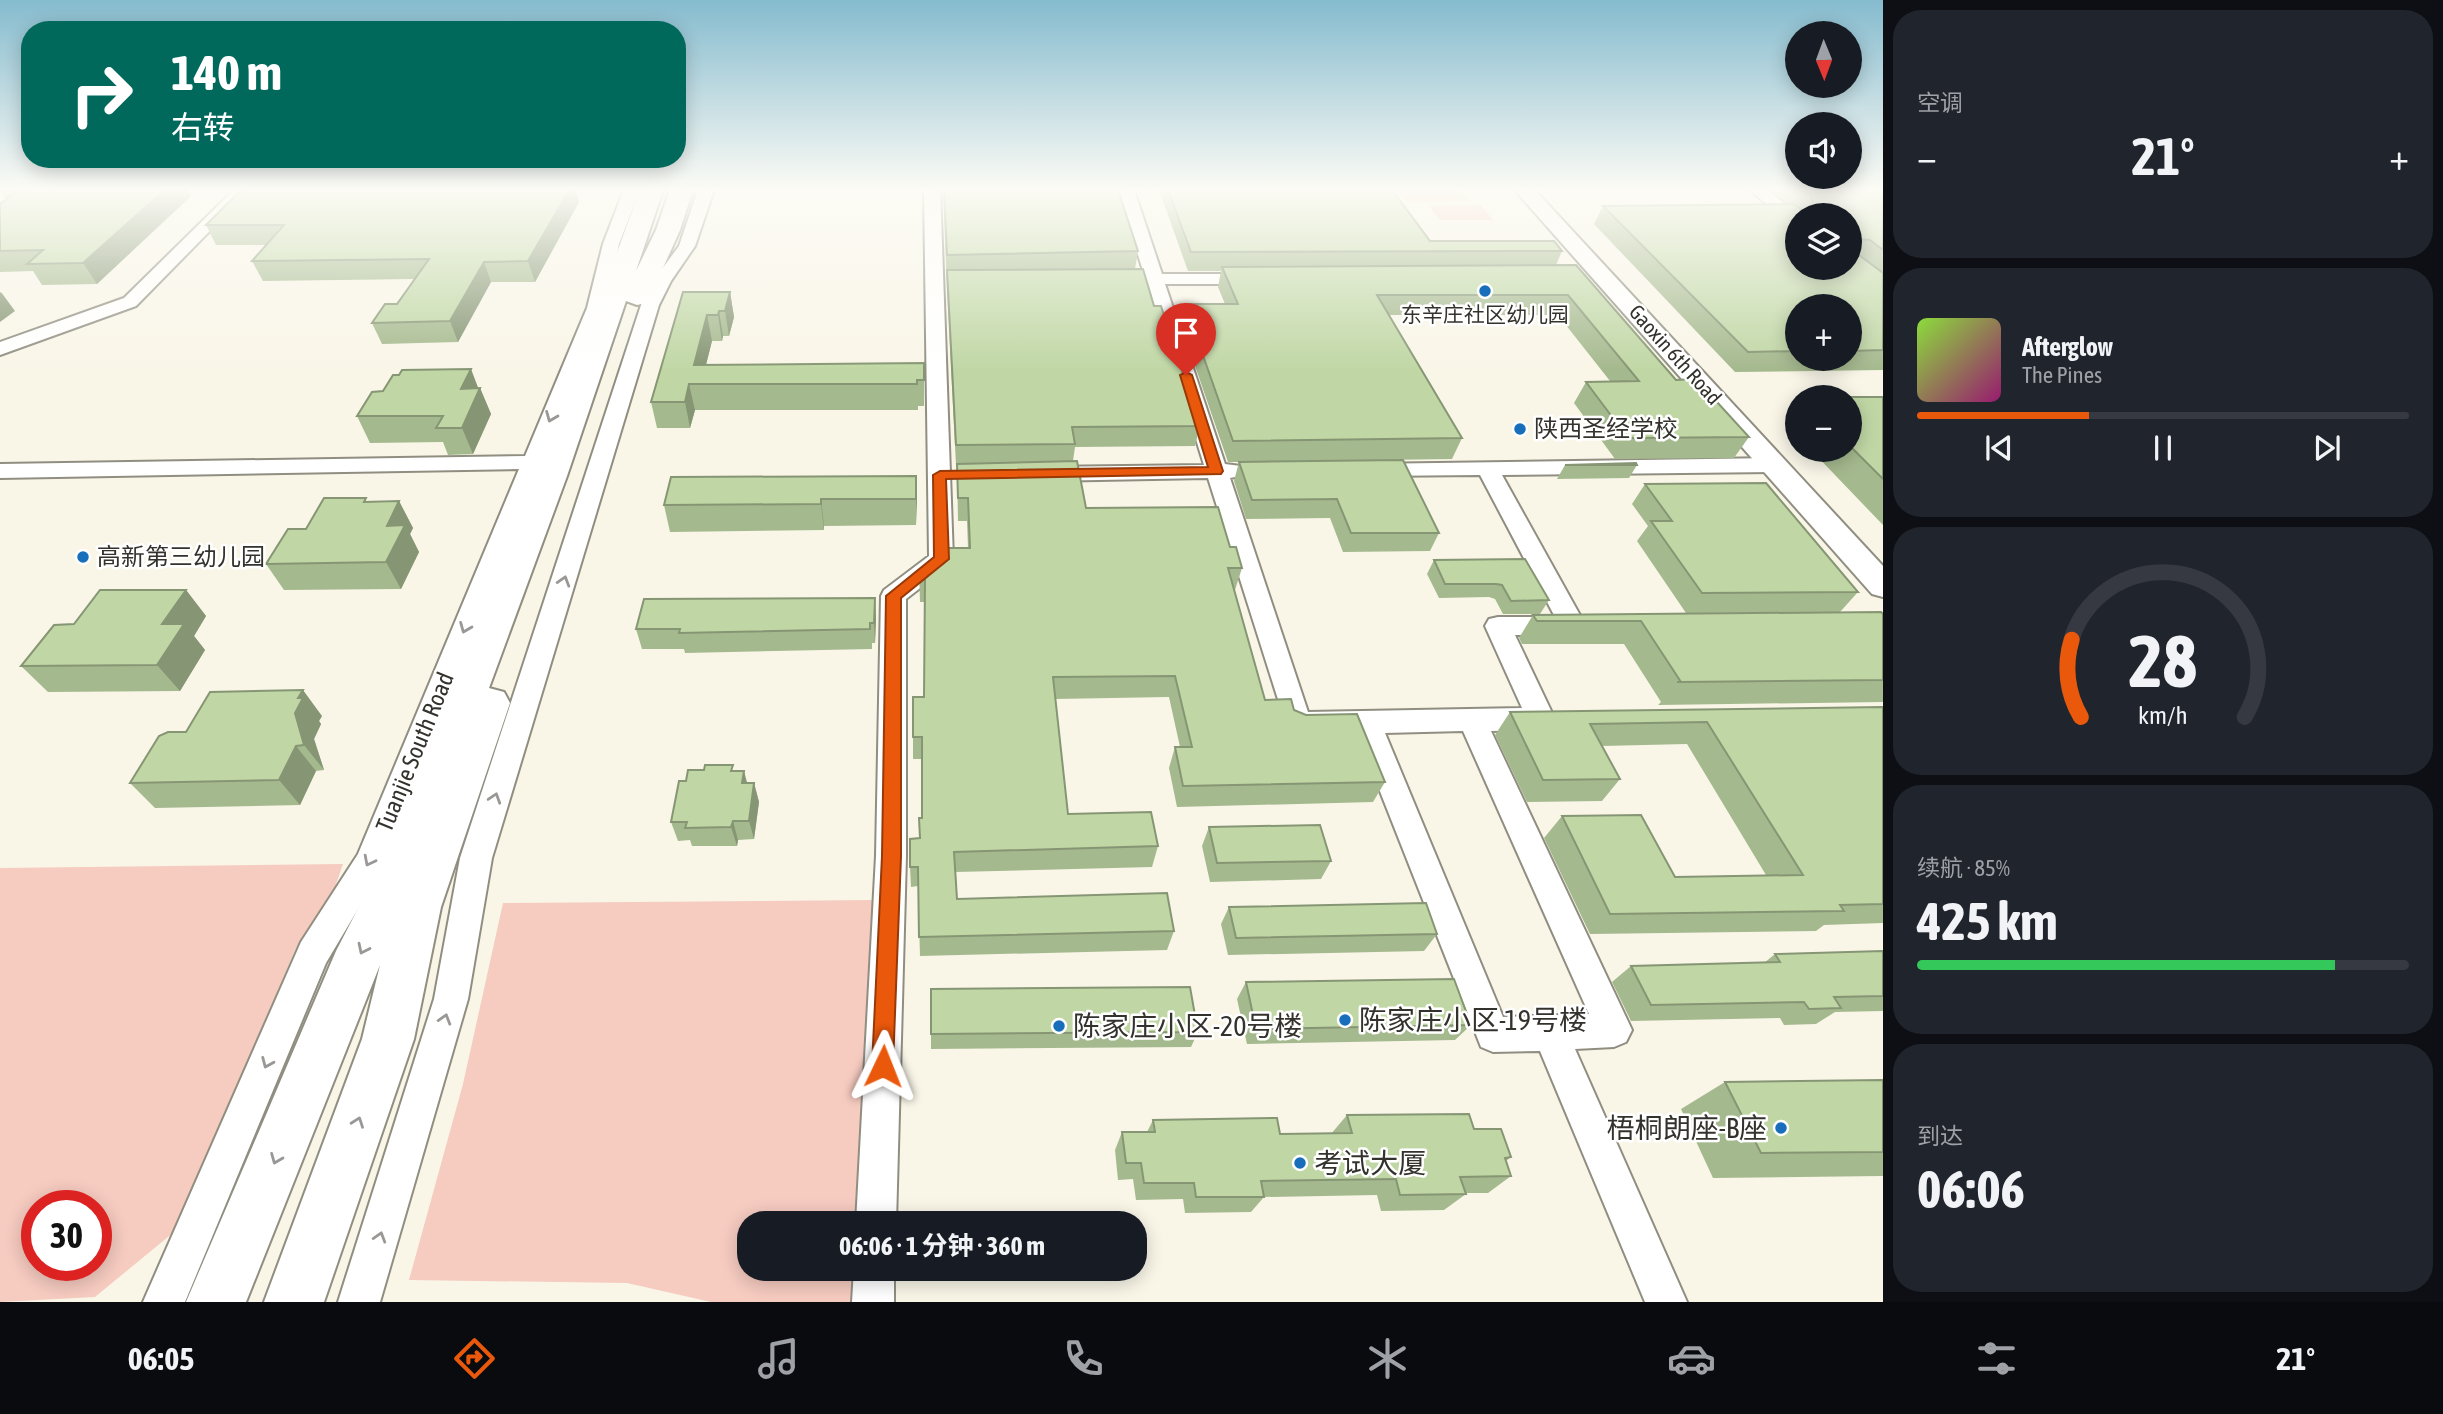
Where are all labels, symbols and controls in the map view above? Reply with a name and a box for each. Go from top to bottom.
north arrow [1785,21,1862,98]
map controls [1785,21,1862,462]
text: 140 m [171,44,282,100]
icon: right [56,49,147,140]
text: 空调 [1917,90,1963,116]
text: 右转 [171,109,235,146]
button: sound [1785,112,1862,189]
text: 21° [2131,126,2195,186]
text: − [1917,135,1937,178]
text: + [2389,135,2409,178]
button: layers [1785,203,1862,280]
marker: 东辛庄社区幼儿园 [1477,283,1493,299]
button: + [1785,294,1862,371]
street label: Gaoxin 6th Road [1625,299,1727,409]
place label: 东辛庄社区幼儿园 [1401,302,1569,326]
pin [1156,303,1216,375]
icon: arrive [1167,314,1205,352]
text: Afterglow [2022,332,2113,362]
text: The Pines [2022,362,2102,388]
button: − [1785,385,1862,462]
one-way arrow [545,411,559,423]
place label: 陕西圣经学校 [1534,415,1678,442]
marker: 陕西圣经学校 [1512,421,1528,437]
icon: previous [1980,429,2018,467]
icon: pause [2144,429,2182,467]
icon: next [2308,429,2346,467]
place label: 高新第三幼儿园 [97,543,265,570]
marker: 高新第三幼儿园 [75,549,91,565]
one-way arrow [556,575,570,588]
text: 28 [2129,619,2197,702]
one-way arrow [460,622,474,634]
street label: Tuanjie South Road [370,668,459,835]
text: km/h [2138,701,2188,729]
one-way arrow [487,792,502,804]
one-way arrow [364,854,378,866]
text: 续航 · 85% [1917,855,2010,881]
text: 425 km [1917,891,2058,951]
one-way arrow [357,942,371,954]
place label: 陈家庄小区-19号楼 [1359,1004,1587,1036]
place label: 陈家庄小区-20号楼 [1073,1010,1302,1042]
marker: 陈家庄小区-19号楼 [1337,1012,1353,1028]
one-way arrow [436,1013,451,1025]
marker: 陈家庄小区-20号楼 [1051,1018,1067,1034]
position arrow [846,1029,920,1103]
one-way arrow [261,1057,275,1069]
place label: 梧桐朗座-B座 [1607,1112,1767,1144]
one-way arrow [350,1117,364,1129]
marker: 梧桐朗座-B座 [1773,1120,1789,1136]
text: 到达 [1917,1123,1963,1149]
place label: 考试大厦 [1314,1147,1426,1179]
one-way arrow [270,1152,284,1164]
marker: 考试大厦 [1292,1155,1308,1171]
text: 06:06 [1917,1159,2025,1219]
speed limit sign: 30 [21,1190,112,1281]
one-way arrow [371,1231,386,1243]
text: 06:06 · 1 分钟 · 360 m [839,1231,1045,1261]
icon: directions [450,1334,499,1383]
icon: music [754,1334,803,1383]
icon: phone [1059,1334,1108,1383]
icon: climate [1363,1334,1412,1383]
icon: car [1667,1334,1716,1383]
icon: filters [1972,1334,2021,1383]
text: 06:05 [128,1340,194,1377]
text: 21° [2276,1340,2315,1377]

